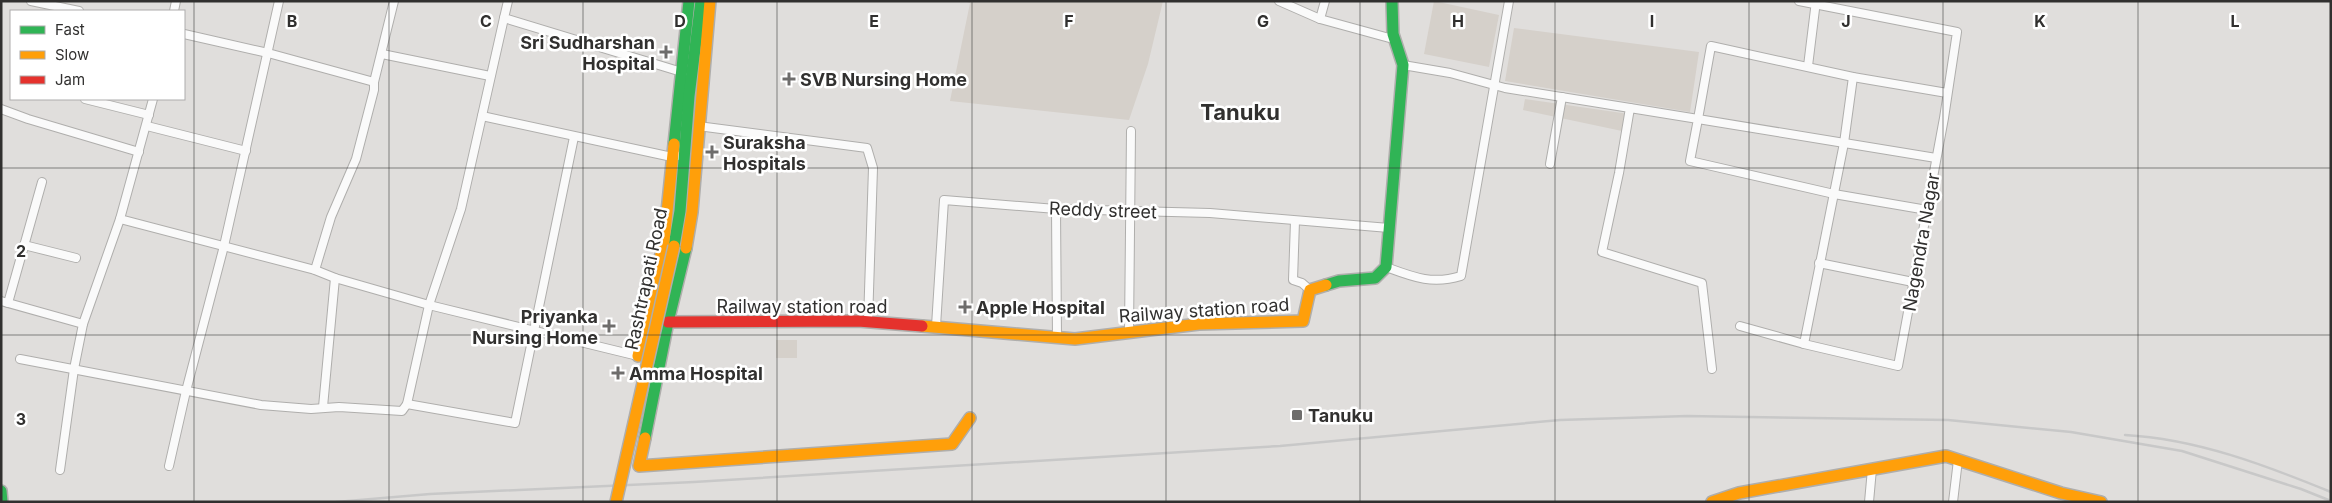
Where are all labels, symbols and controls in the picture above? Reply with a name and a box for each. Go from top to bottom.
legend [10,10,185,100]
text: B [287,11,297,31]
text: C [480,11,492,31]
text: D [674,11,686,31]
text: E [869,11,879,31]
text: F [1064,11,1074,31]
text: G [1257,11,1269,31]
text: H [1452,11,1464,31]
text: I [1650,11,1654,31]
text: J [1841,11,1851,31]
text: K [2034,11,2046,31]
text: L [2230,11,2240,31]
text: Fast [55,20,85,39]
place label: Sri Sudharshan Hospital [520,32,655,74]
text: Slow [55,45,89,64]
marker: Sri Sudharshan Hospital [659,45,673,59]
place label: SVB Nursing Home [800,69,967,90]
text: Jam [55,70,85,89]
marker: SVB Nursing Home [782,72,796,86]
district label: Tanuku [1200,99,1280,125]
place label: Suraksha Hospitals [723,132,806,174]
marker: Suraksha Hospitals [705,145,719,159]
street label: Nagendra Nagar [1898,171,1944,313]
street label: Reddy street [1049,198,1157,222]
street label: Rashtrapati Road [621,206,671,352]
text: 2 [16,241,26,261]
street label: Railway station road [1118,294,1290,326]
street label: Railway station road [717,296,887,317]
place label: Apple Hospital [976,297,1105,318]
marker: Apple Hospital [958,300,972,314]
place label: Priyanka Nursing Home [472,306,598,348]
marker: Priyanka Nursing Home [602,319,616,333]
place label: Amma Hospital [629,363,763,384]
marker: Amma Hospital [611,366,625,380]
place label: Tanuku [1308,405,1373,426]
marker: Tanuku [1290,408,1304,422]
text: 3 [16,409,26,429]

